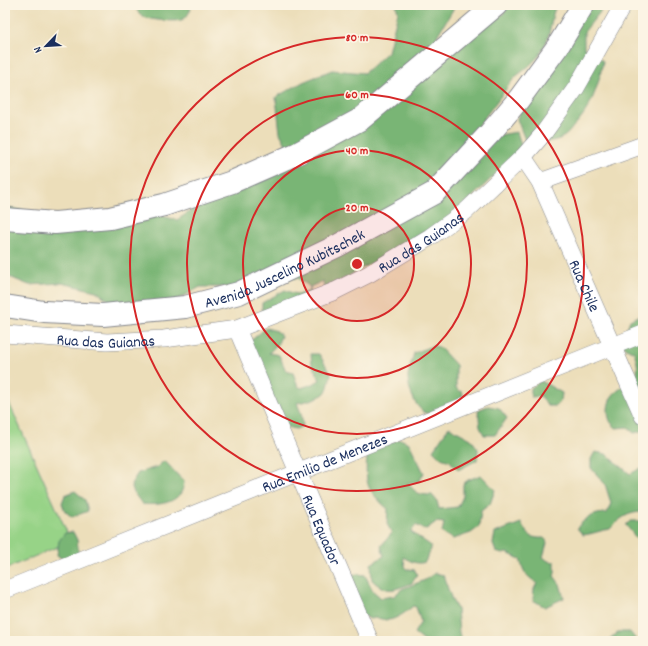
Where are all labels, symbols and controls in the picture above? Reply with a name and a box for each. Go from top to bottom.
north arrow [26,26,66,66]
text: 80 m [346,30,368,47]
text: N [30,43,47,55]
text: 60 m [345,87,369,104]
text: 40 m [346,143,368,160]
text: 20 m [346,200,368,217]
street label: Rua das Guianas [374,207,470,280]
street label: Avenida Juscelino Kubitschek [202,224,370,315]
street label: Rua Chile [562,256,605,316]
centre of rings [350,257,364,271]
street label: Rua das Guianas [56,329,156,356]
street label: Rua Emilio de Menezes [259,429,392,500]
street label: Rua Equador [295,491,346,570]

